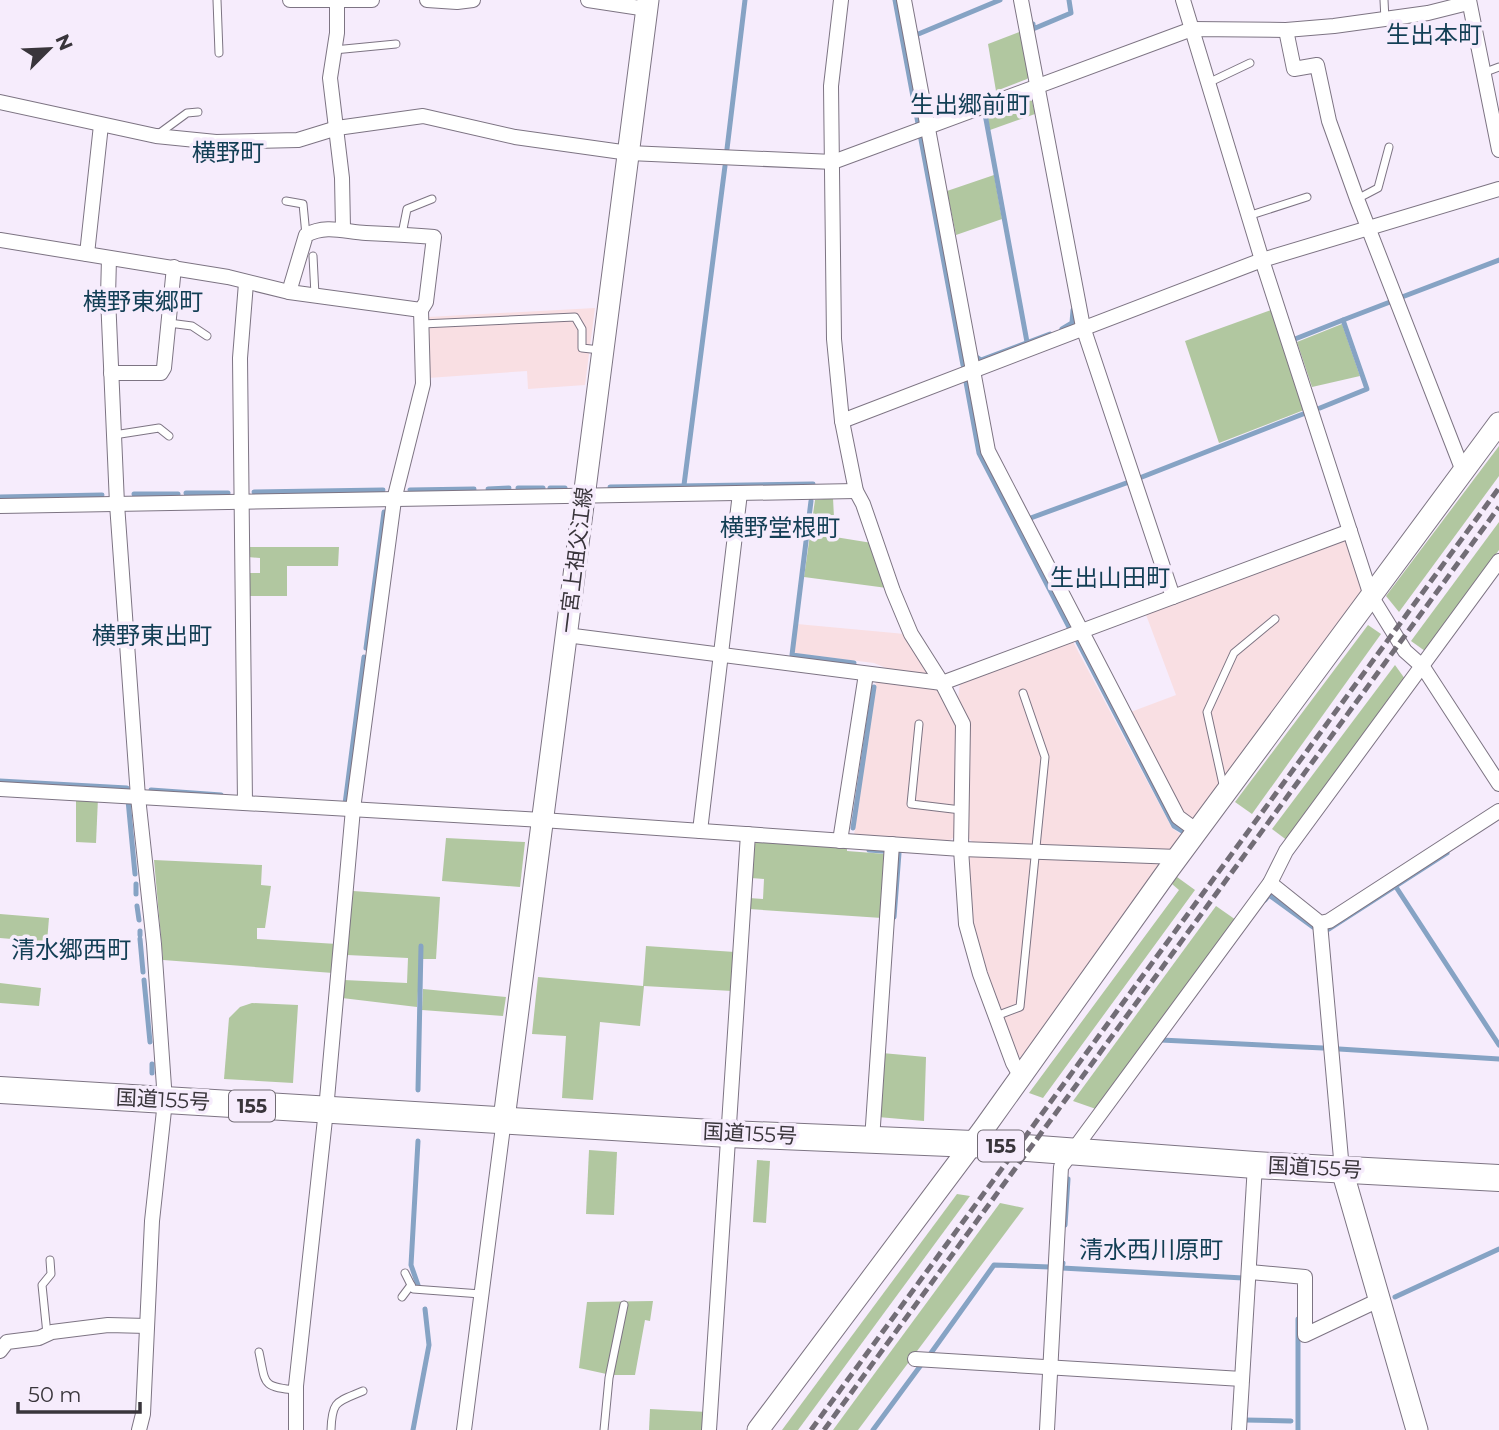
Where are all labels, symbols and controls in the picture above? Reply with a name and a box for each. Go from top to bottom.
north arrow [14,14,84,84]
district label: 生出本町 [1386,20,1482,49]
text: N [50,31,78,54]
district label: 生出郷前町 [910,90,1030,119]
district label: 横野町 [192,138,264,167]
district label: 横野東郷町 [83,287,203,316]
street label: 一宮上祖父江線 [554,485,597,634]
district label: 横野堂根町 [720,513,840,542]
district label: 生出山田町 [1050,563,1170,592]
district label: 横野東出町 [92,621,212,650]
district label: 清水郷西町 [11,935,131,964]
street label: 国道155号 [115,1085,211,1114]
road number: 155 [229,1090,275,1122]
street label: 国道155号 [702,1119,798,1148]
road number: 155 [978,1130,1024,1162]
street label: 国道155号 [1267,1153,1363,1182]
district label: 清水西川原町 [1079,1235,1223,1264]
scale bar [18,1370,140,1414]
text: 50 m [28,1382,82,1407]

